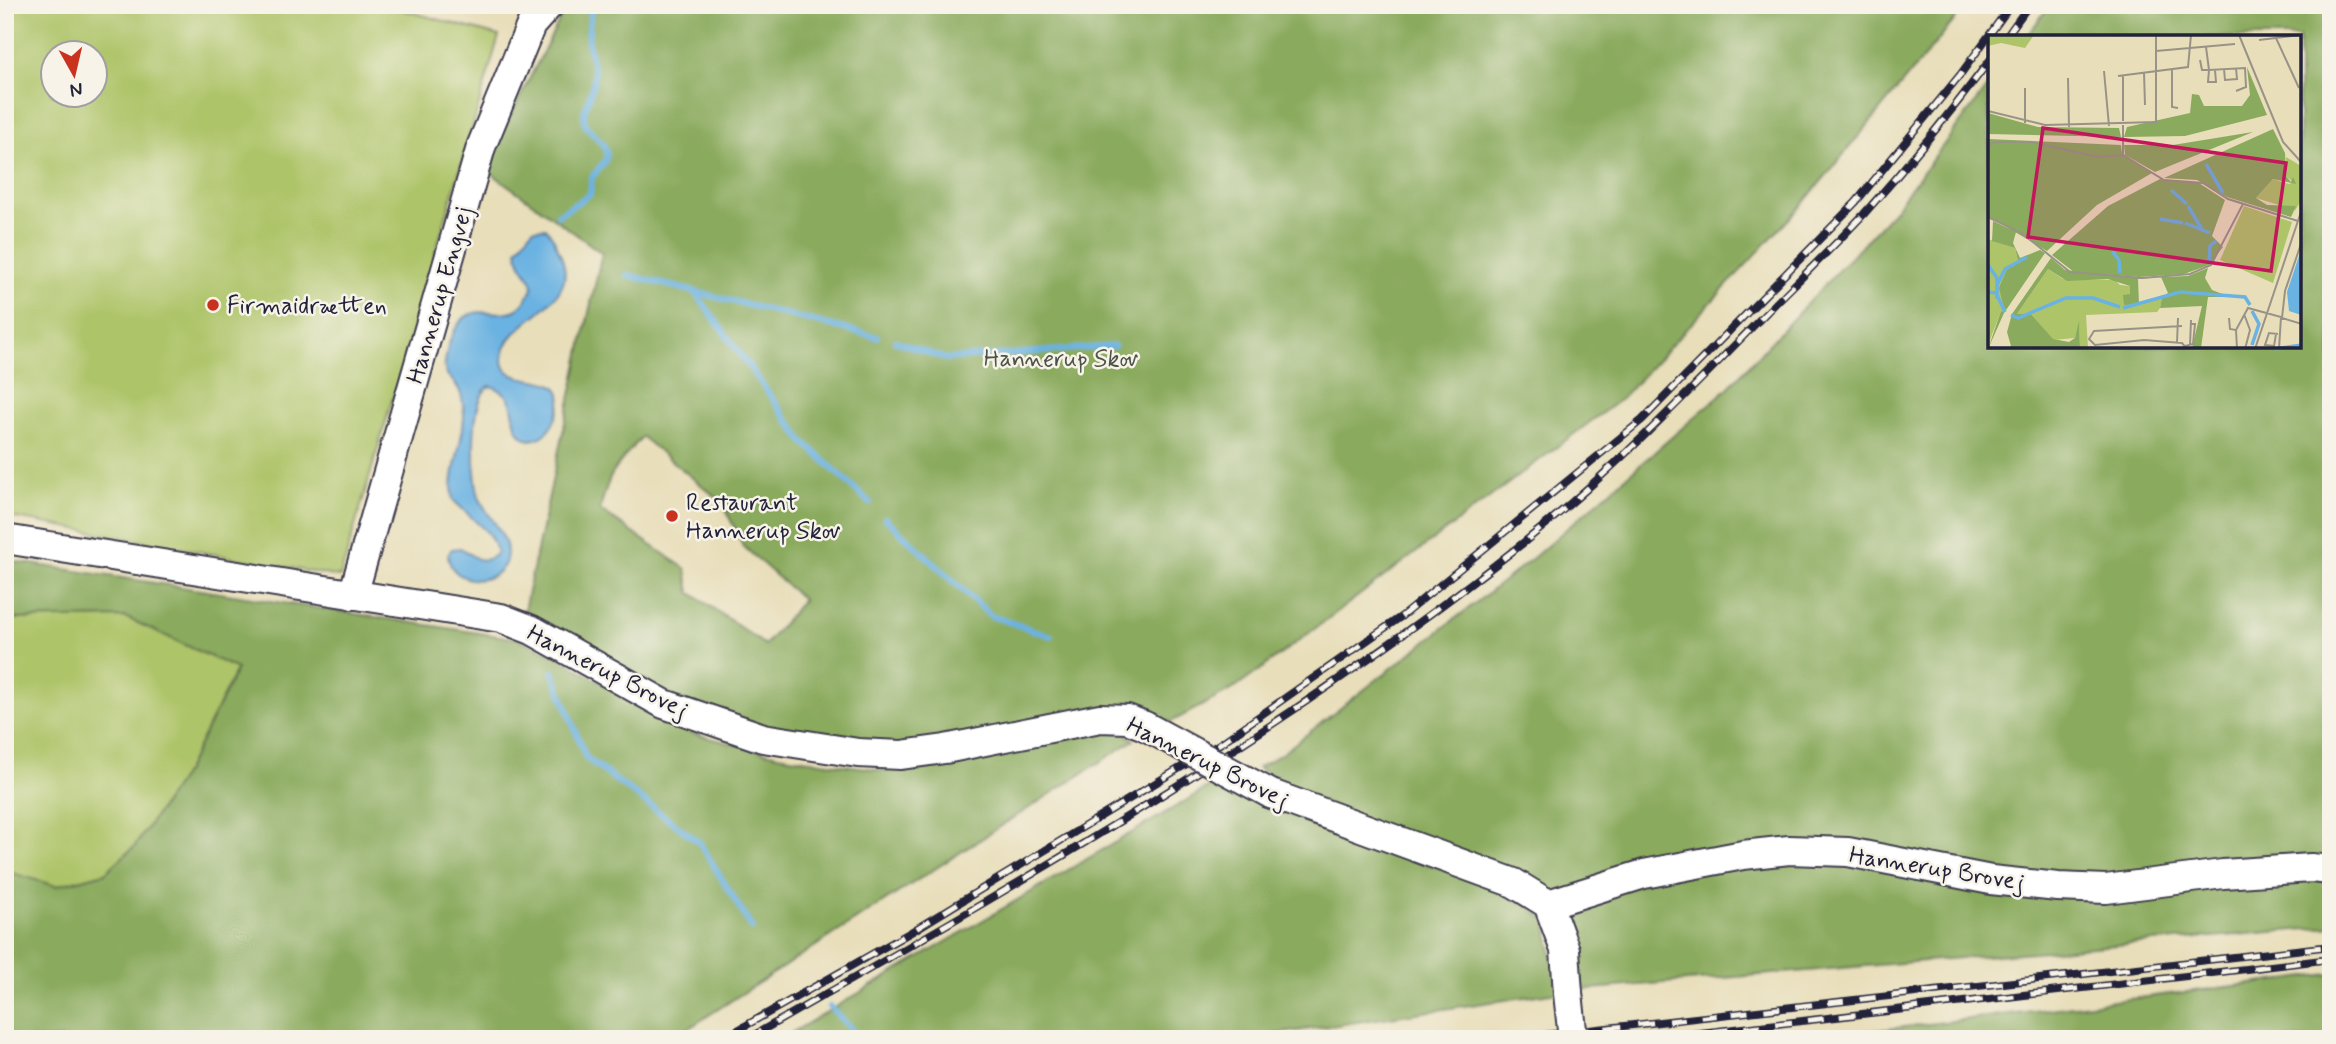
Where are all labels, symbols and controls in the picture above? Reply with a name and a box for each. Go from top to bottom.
inset map [1988,35,2301,348]
north arrow [38,38,108,108]
text: N [68,76,84,103]
street label: Hannerup Engvej [400,203,481,388]
place label: Firmaidrætten [227,291,387,322]
marker: Firmaidrætten [205,297,221,313]
park label: Hannerup Skov [984,344,1139,375]
place label: Restaurant Hannerup Skov [686,488,841,547]
marker: Restaurant Hannerup Skov [664,508,680,524]
street label: Hannerup Brovej [521,618,693,726]
street label: Hannerup Brovej [1121,711,1294,816]
street label: Hannerup Brovej [1847,840,2027,899]

